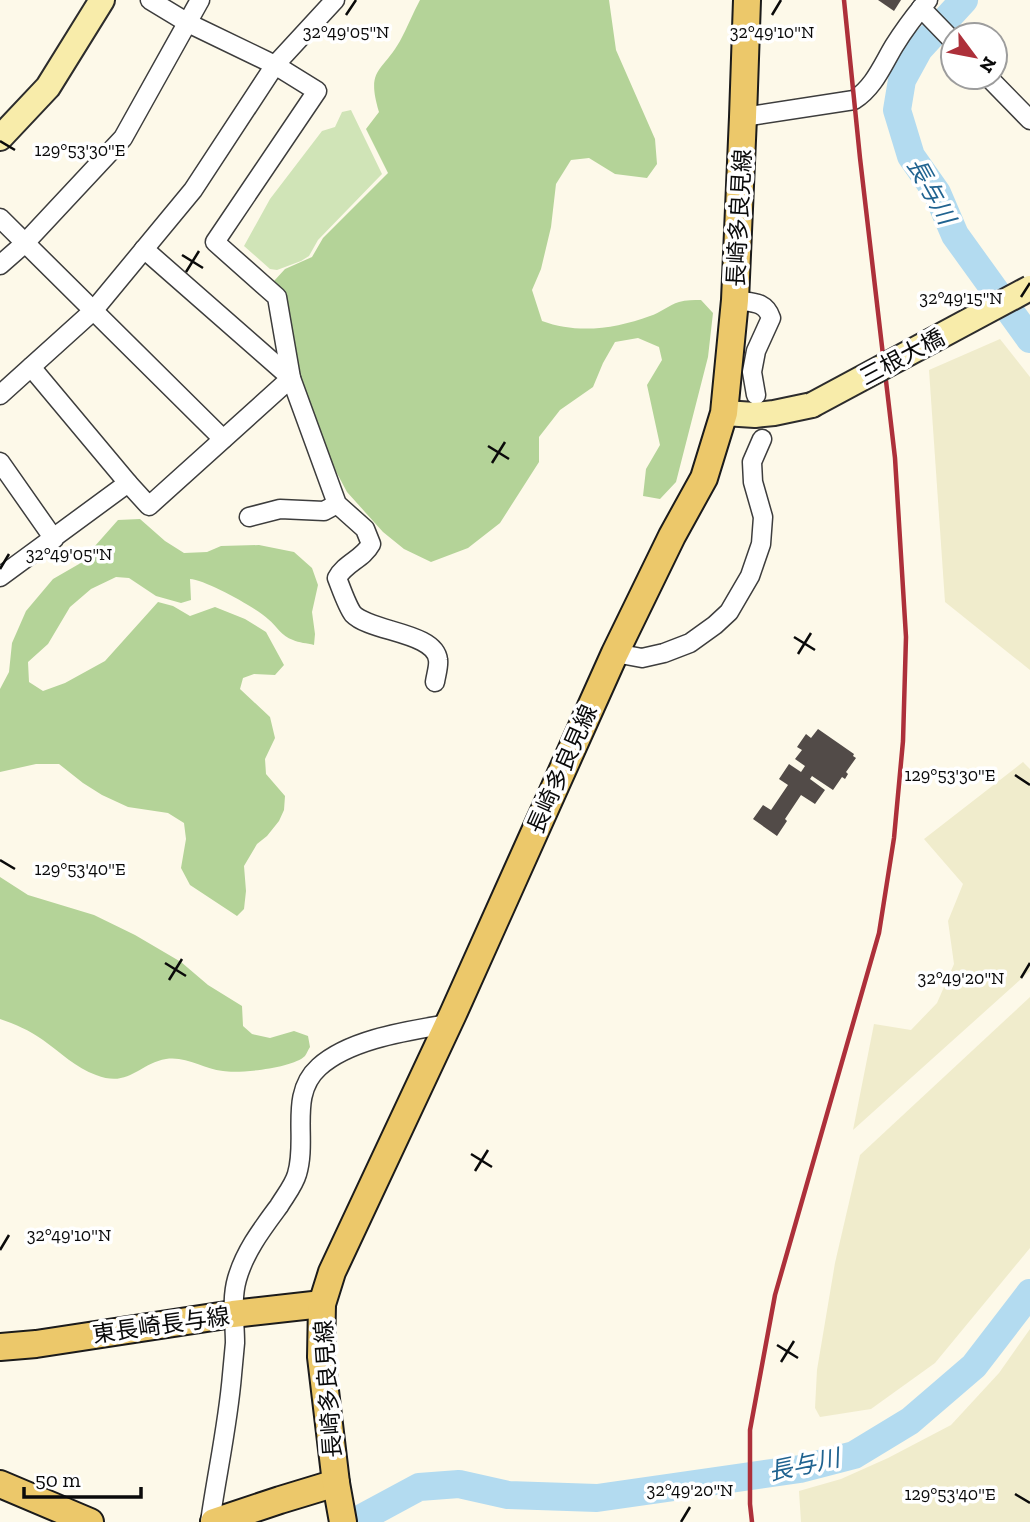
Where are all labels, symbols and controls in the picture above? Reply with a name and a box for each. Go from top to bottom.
text: 32°49'05"N [303,21,389,43]
text: 32°49'10"N [730,21,814,43]
north arrow [939,21,1009,91]
text: N [974,53,1002,77]
text: 129°53'30"E [35,139,125,161]
street label: 長崎多良見線 [721,148,757,288]
water label: 長与川 [901,152,963,232]
text: 32°49'15"N [919,287,1003,309]
street label: 三根大橋 [855,323,949,391]
text: 32°49'05"N [26,543,112,565]
street label: 長崎多良見線 [521,700,603,838]
text: 129°53'30"E [905,764,995,786]
text: 129°53'40"E [34,858,126,880]
text: 32°49'20"N [918,967,1004,989]
text: 32°49'10"N [27,1224,111,1246]
street label: 東長崎長与線 [91,1302,231,1348]
street label: 長崎多良見線 [309,1319,347,1459]
water label: 長与川 [766,1442,845,1486]
scale bar [24,1456,142,1500]
text: 50 m [35,1467,81,1492]
text: 32°49'20"N [647,1479,733,1501]
text: 129°53'40"E [904,1483,996,1505]

